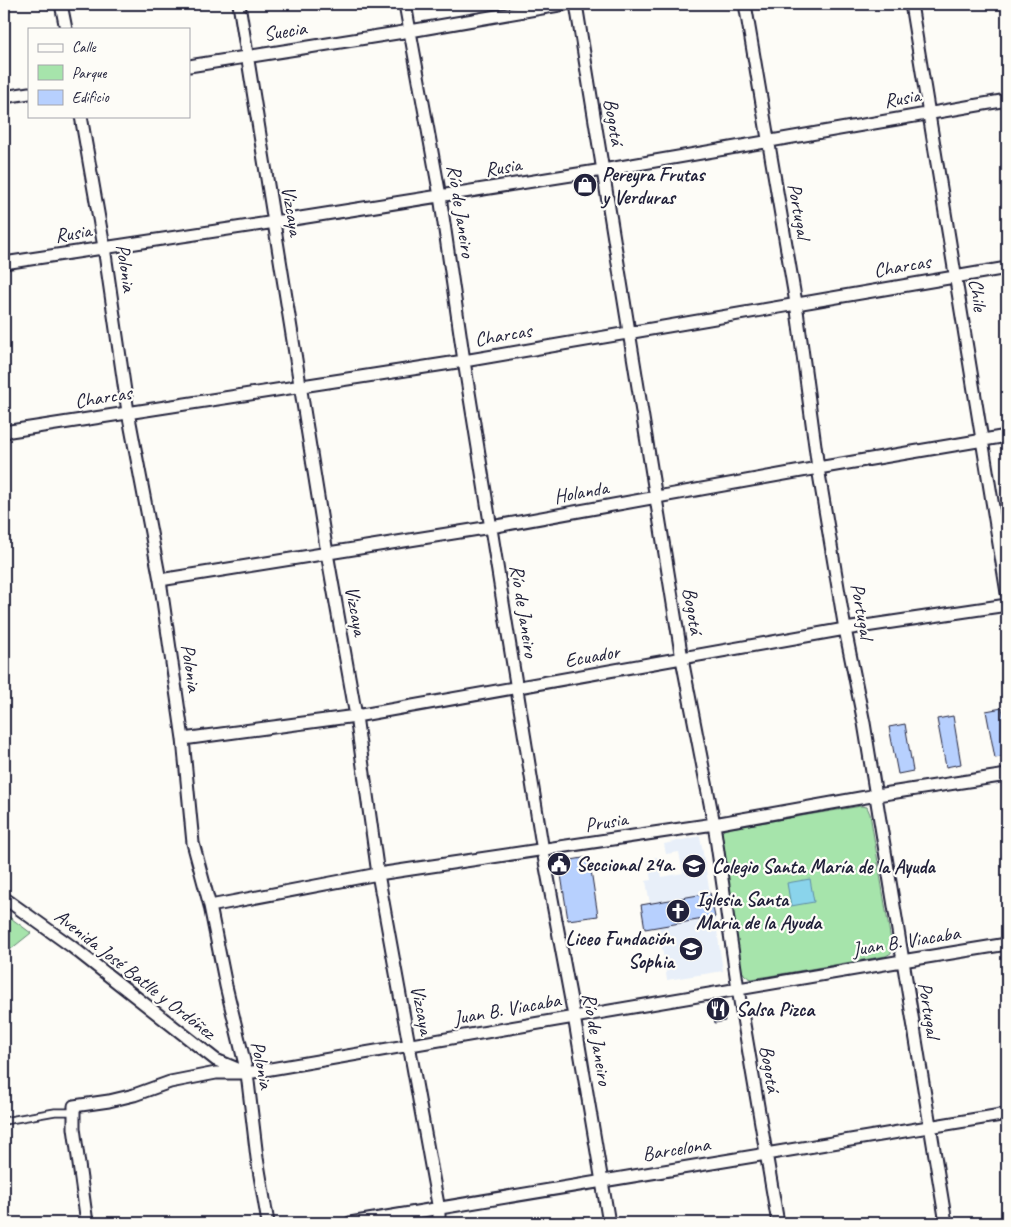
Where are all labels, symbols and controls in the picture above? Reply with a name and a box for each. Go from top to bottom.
street label: Suecia [262,15,309,47]
legend [28,28,190,118]
text: Calle [72,38,97,57]
text: Parque [72,64,108,83]
street label: Rusia [882,82,924,113]
text: Edificio [72,88,110,107]
street label: Bogotá [598,97,630,149]
street label: Rusia [483,152,525,182]
place label: Pereyra Frutas y Verduras [600,162,706,210]
street label: Río de Janeiro [441,163,481,260]
shop icon: Pereyra Frutas y Verduras [572,172,598,198]
street label: Portugal [782,181,817,244]
street label: Vizcaya [276,184,309,239]
street label: Rusia [53,218,95,248]
street label: Polonia [110,243,142,295]
street label: Charcas [872,248,934,283]
street label: Chile [963,277,993,314]
street label: Charcas [473,317,535,352]
street label: Charcas [73,380,135,414]
street label: Holanda [552,475,612,509]
street label: Río de Janeiro [504,563,544,660]
street label: Portugal [845,581,880,644]
street label: Vizcaya [339,584,373,640]
street label: Bogotá [677,586,709,638]
street label: Ecuador [563,639,623,673]
street label: Polonia [175,643,207,695]
street label: Prusia [583,806,631,838]
public building icon: Seccional 24a. [546,851,572,877]
place label: Seccional 24a. [576,852,676,877]
school or university icon: Colegio Santa María de la Ayuda [681,853,707,879]
place label: Colegio Santa María de la Ayuda [712,854,936,879]
place label: Iglesia Santa Maria de la Ayuda [696,887,823,935]
church icon: Iglesia Santa Maria de la Ayuda [665,898,691,924]
street label: Avenida José Batlle y Ordóñez [50,903,223,1046]
street label: Juan B. Viacaba [850,920,963,962]
place label: Liceo Fundación Sophia [566,926,676,974]
school or university icon: Liceo Fundación Sophia [678,936,704,962]
street label: Portugal [912,981,946,1043]
street label: Vizcaya [405,983,439,1039]
street label: Juan B. Viacaba [451,987,564,1031]
street label: Río de Janeiro [577,991,618,1088]
restaurant icon: Salsa Pizca [705,996,731,1022]
place label: Salsa Pizca [736,997,816,1022]
street label: Polonia [245,1039,279,1092]
street label: Bogotá [754,1044,786,1096]
street label: Barcelona [640,1131,713,1167]

